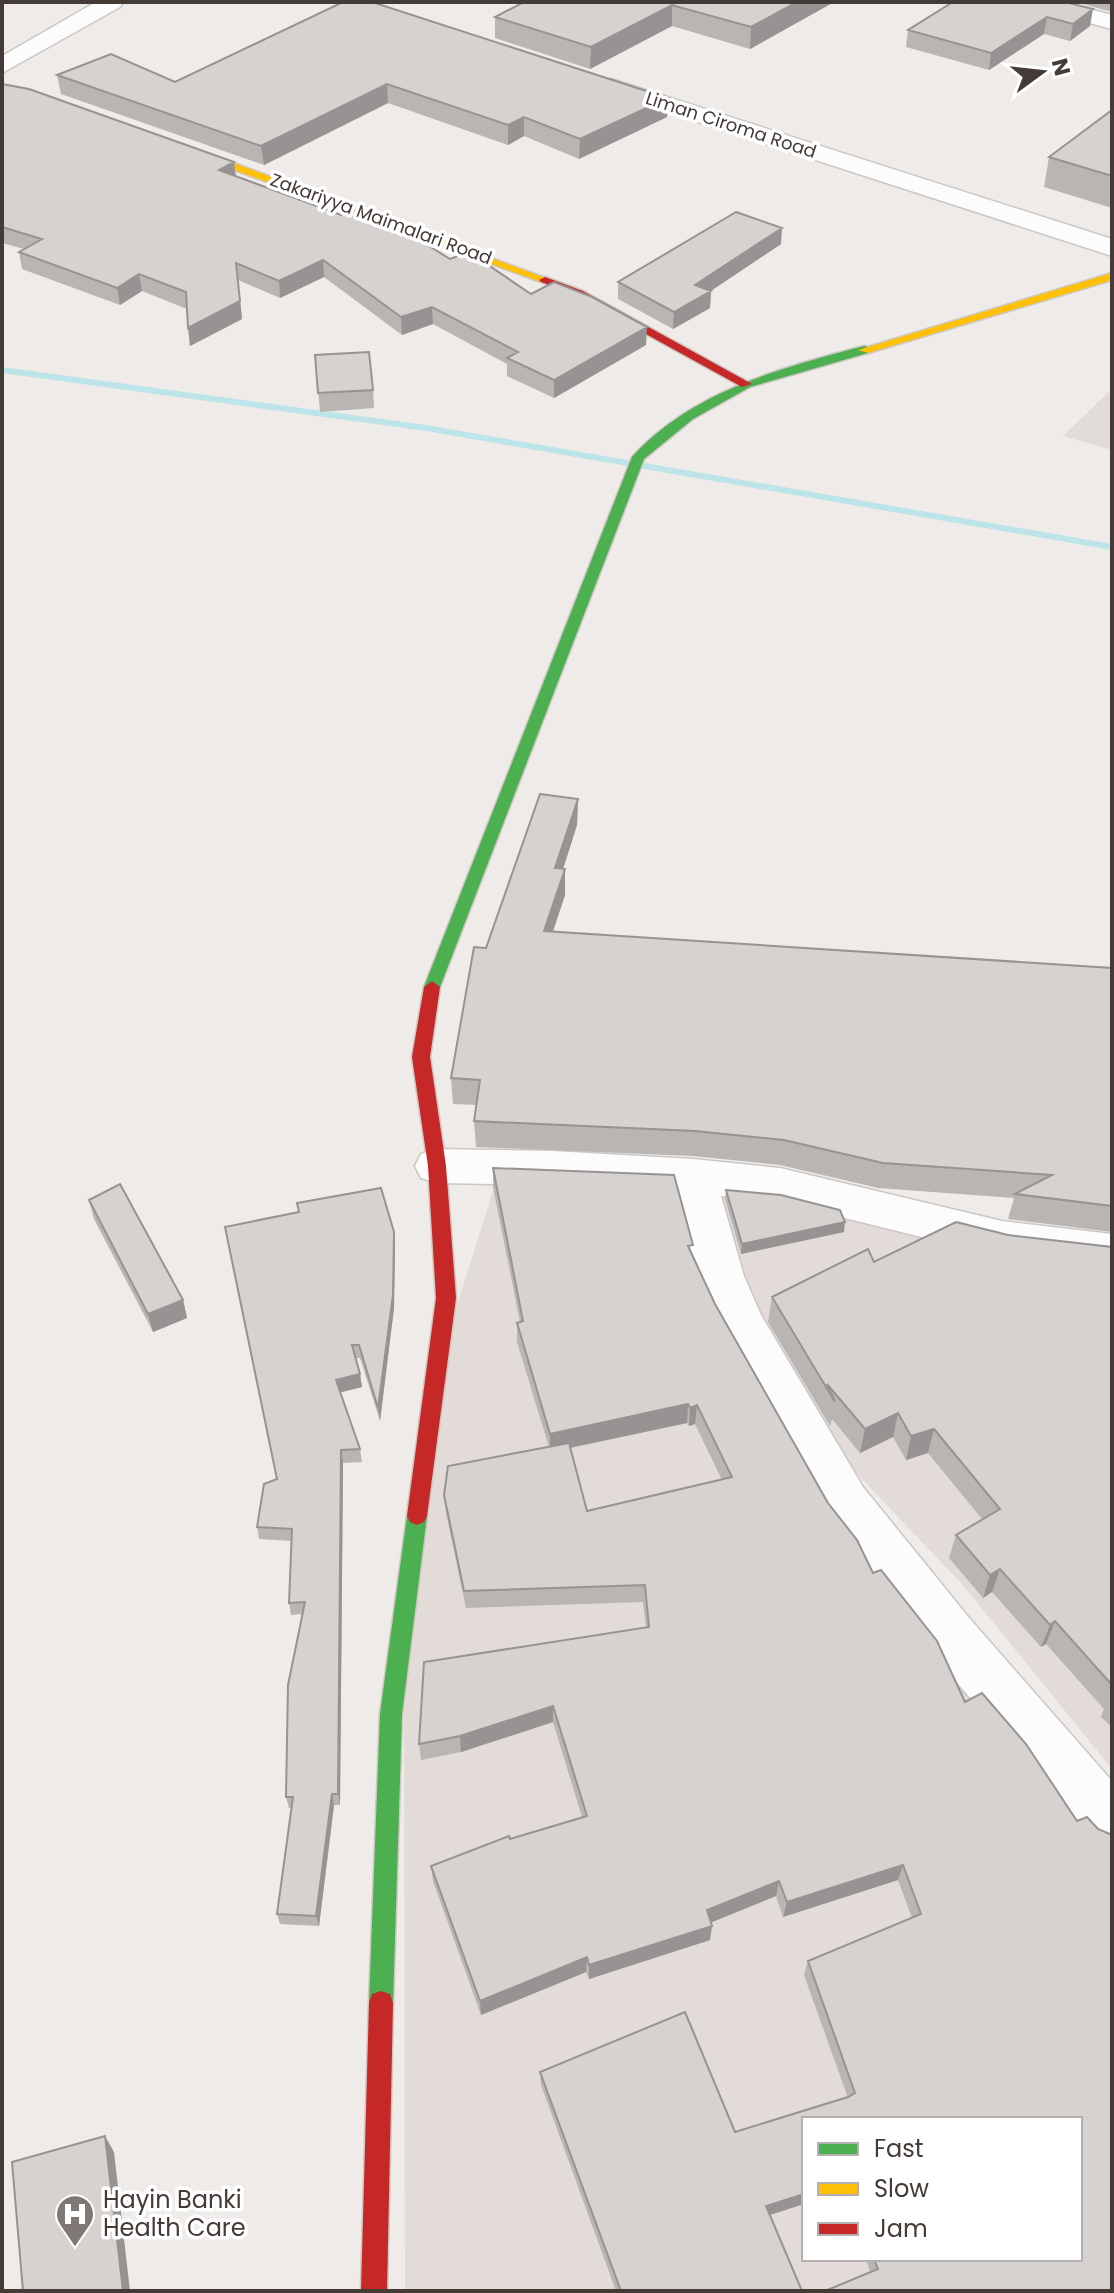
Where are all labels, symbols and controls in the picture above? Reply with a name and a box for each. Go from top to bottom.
north arrow [1002,32,1082,112]
text: N [1044,55,1078,79]
street label: Liman Ciroma Road [643,85,820,164]
street label: Zakariyya Maimalari Road [267,167,495,270]
legend [802,2117,1082,2261]
text: Fast [874,2132,924,2165]
text: Slow [874,2172,929,2205]
place label: Hayin Banki Health Care [103,2183,246,2244]
hospital icon: Hayin Banki Health Care [54,2193,96,2248]
text: Jam [874,2212,928,2245]

